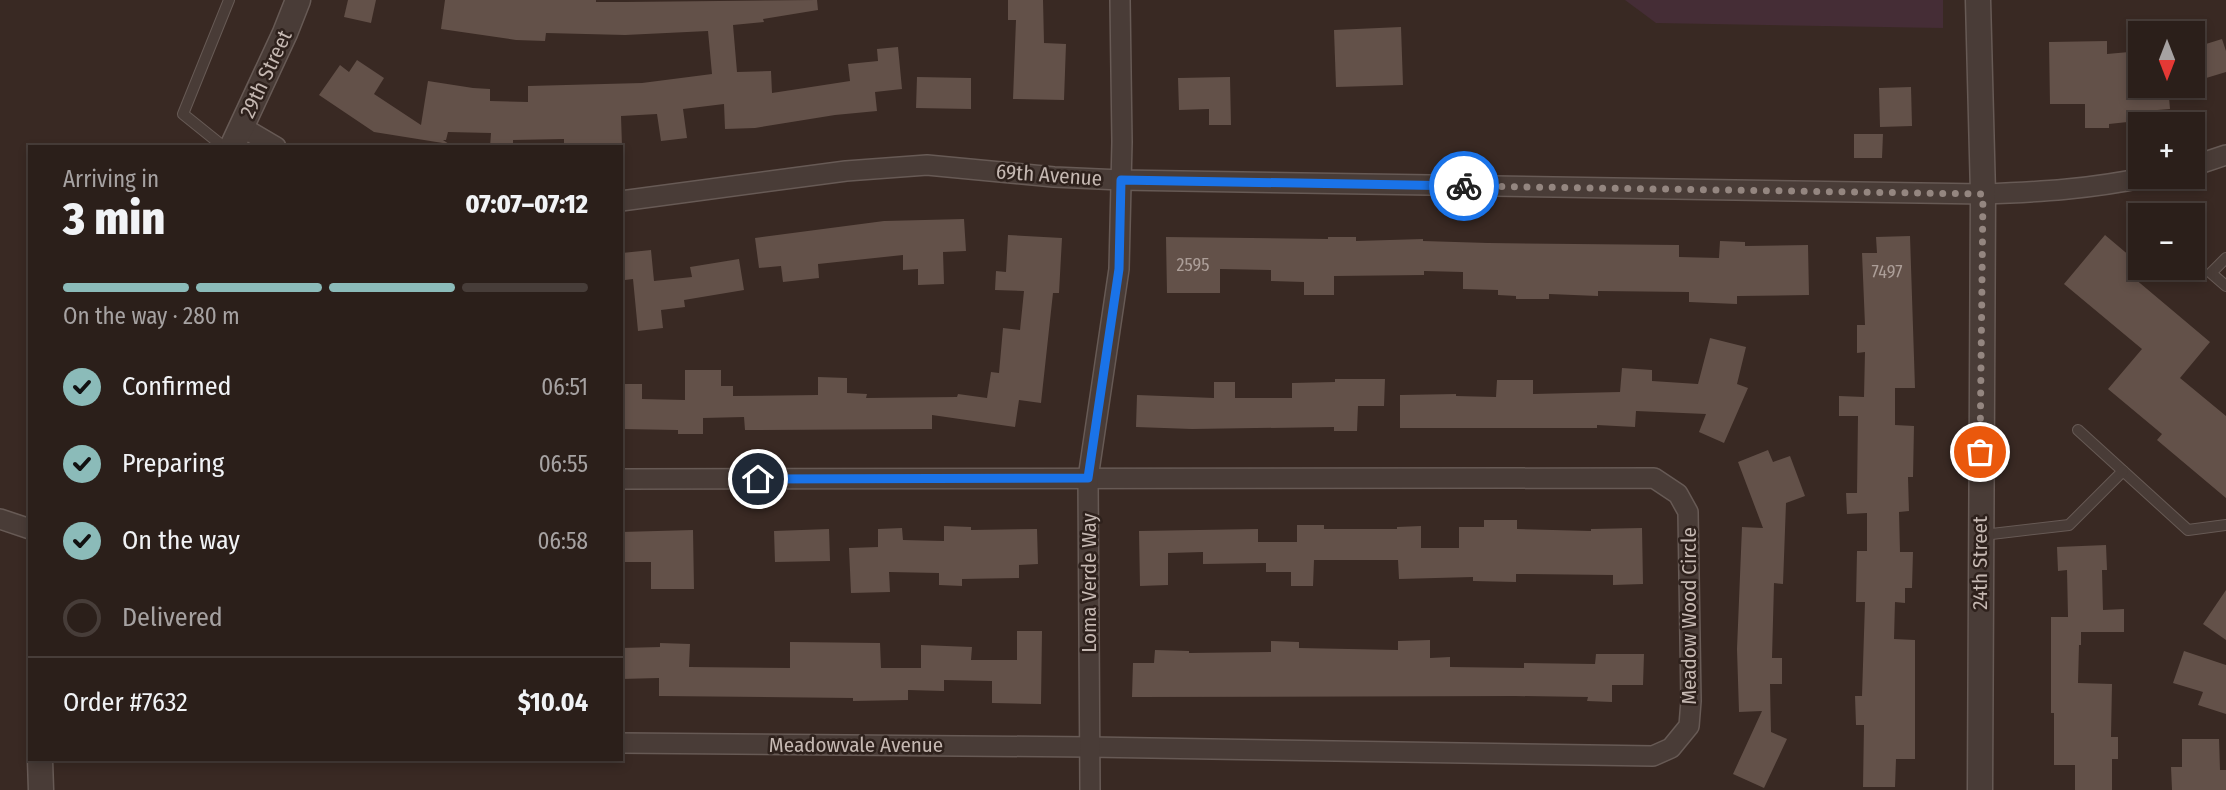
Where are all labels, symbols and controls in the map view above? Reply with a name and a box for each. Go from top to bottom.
north arrow [2128,21,2205,98]
map controls [2128,21,2205,280]
street label: 29th Street [234,26,298,122]
button: + [2128,112,2205,189]
courier [1429,151,1499,221]
street label: 69th Avenue [995,158,1103,192]
text: Arriving in [63,165,159,193]
icon: bike [1445,167,1483,205]
text: 07:07–07:12 [465,189,588,220]
text: 3 min [63,191,165,246]
button: − [2128,203,2205,280]
house number: 2595 [1177,254,1209,276]
house number: 7497 [1872,261,1902,283]
text: On the way · 280 m [63,302,240,330]
icon: check [63,368,101,406]
text: Confirmed [122,371,232,402]
text: 06:51 [541,373,588,401]
pin [1950,422,2010,482]
icon: bag [1961,433,1999,471]
icon: check [63,445,101,483]
text: Preparing [122,448,224,479]
pin [728,449,788,509]
text: 06:55 [539,450,588,478]
icon: home [739,460,777,498]
street label: Loma Verde Way [1076,513,1102,653]
street label: 24th Street [1967,516,1993,610]
icon: check [63,522,101,560]
text: On the way [122,525,240,556]
text: 06:58 [538,527,588,555]
street label: Meadow Wood Circle [1676,527,1702,705]
text: Delivered [122,602,223,633]
text: Order #7632 [63,687,188,718]
text: $10.04 [518,687,588,718]
street label: Meadowvale Avenue [769,732,943,758]

